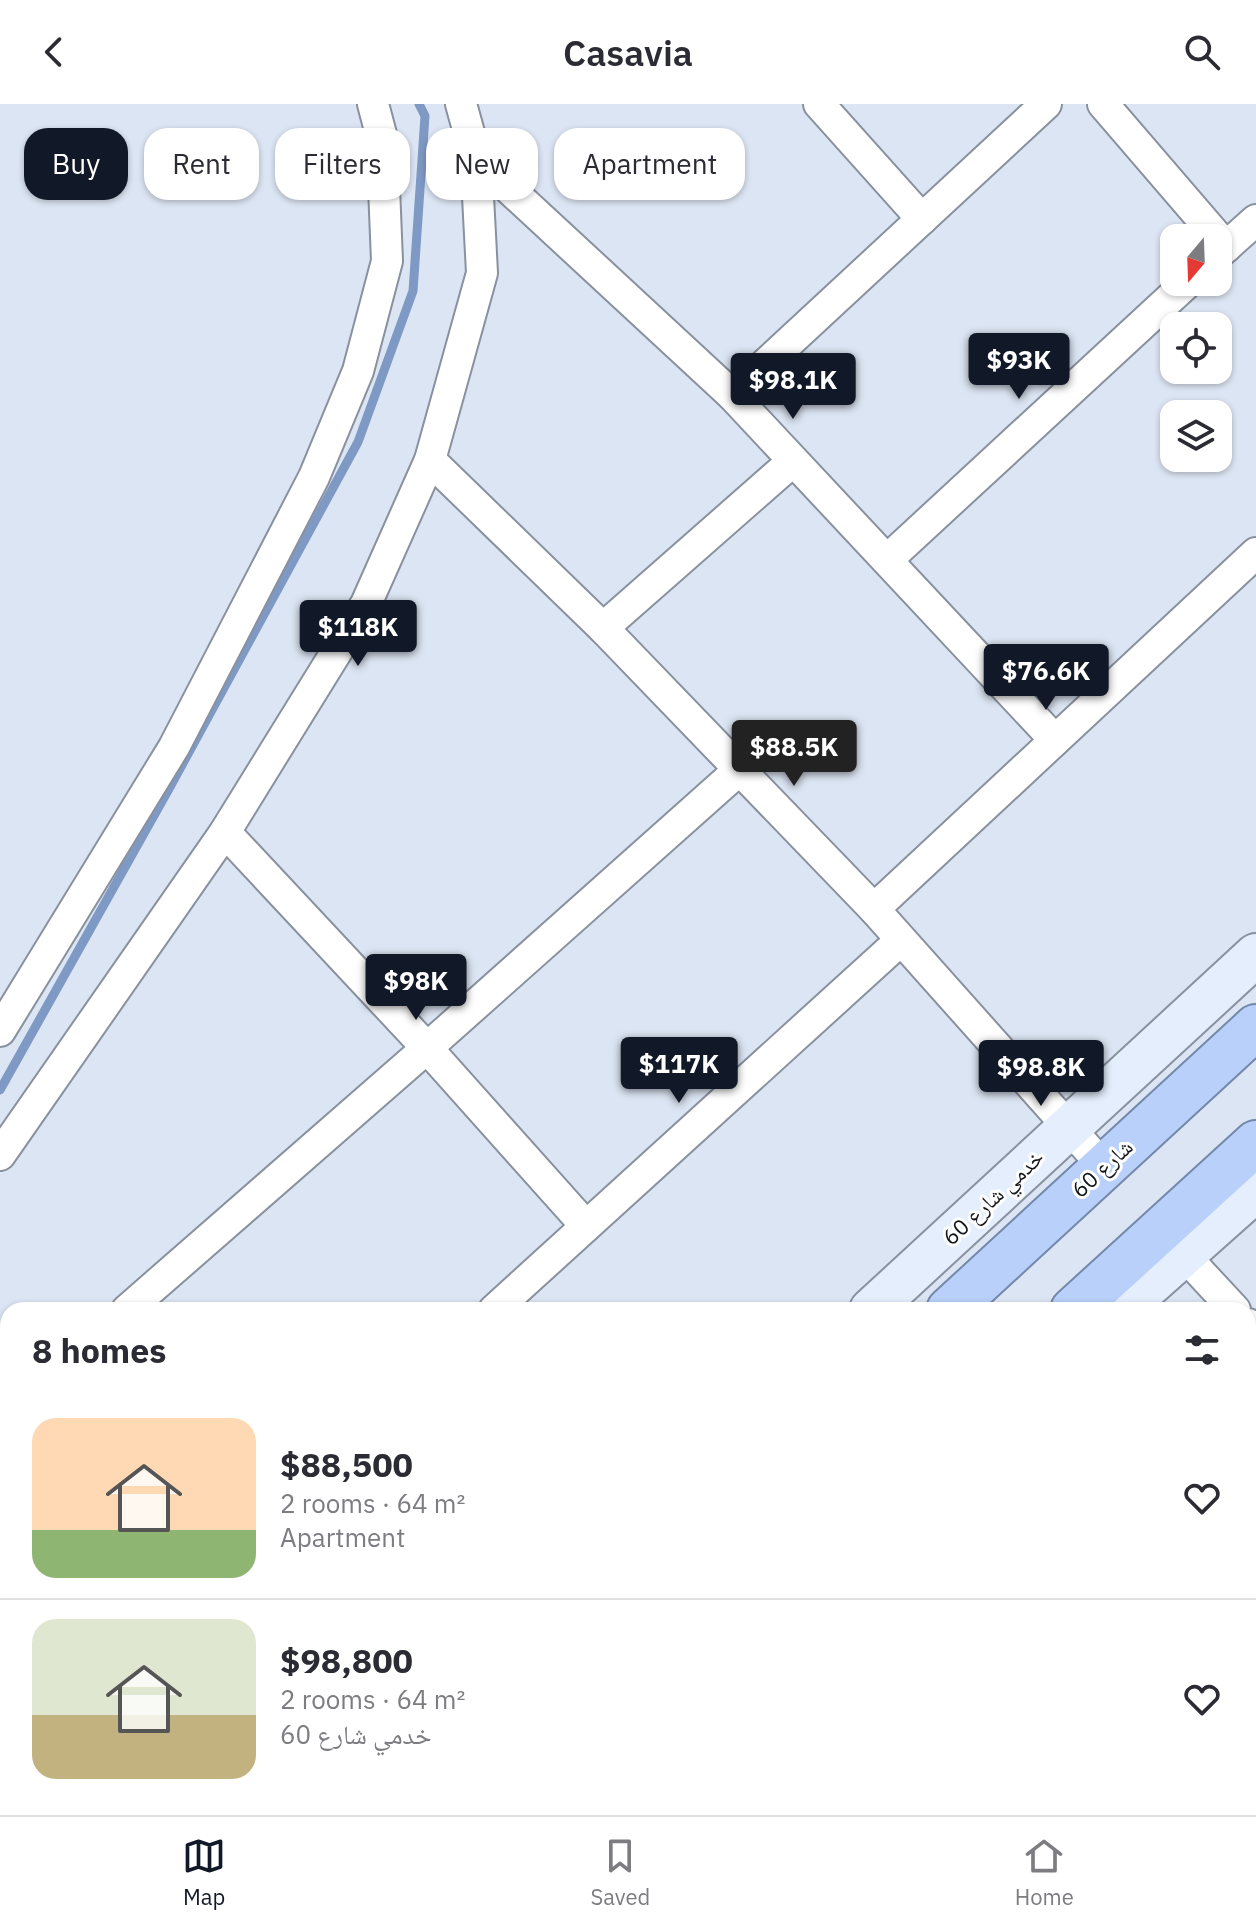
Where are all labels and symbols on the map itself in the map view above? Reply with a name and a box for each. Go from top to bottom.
north arrow [1160,224,1232,296]
pin: $93K [972,333,1066,401]
pin: $98.1K [728,353,858,421]
pin: $118K [302,600,414,668]
pin: $76.6K [981,644,1111,712]
pin: $88.5K [729,720,859,788]
pin: $98K [369,954,463,1022]
pin: $117K [623,1037,735,1105]
pin: $98.8K [976,1040,1106,1108]
street label: شارع 60 [1065,1132,1138,1203]
street label: خدمي شارع 60 [936,1142,1052,1254]

